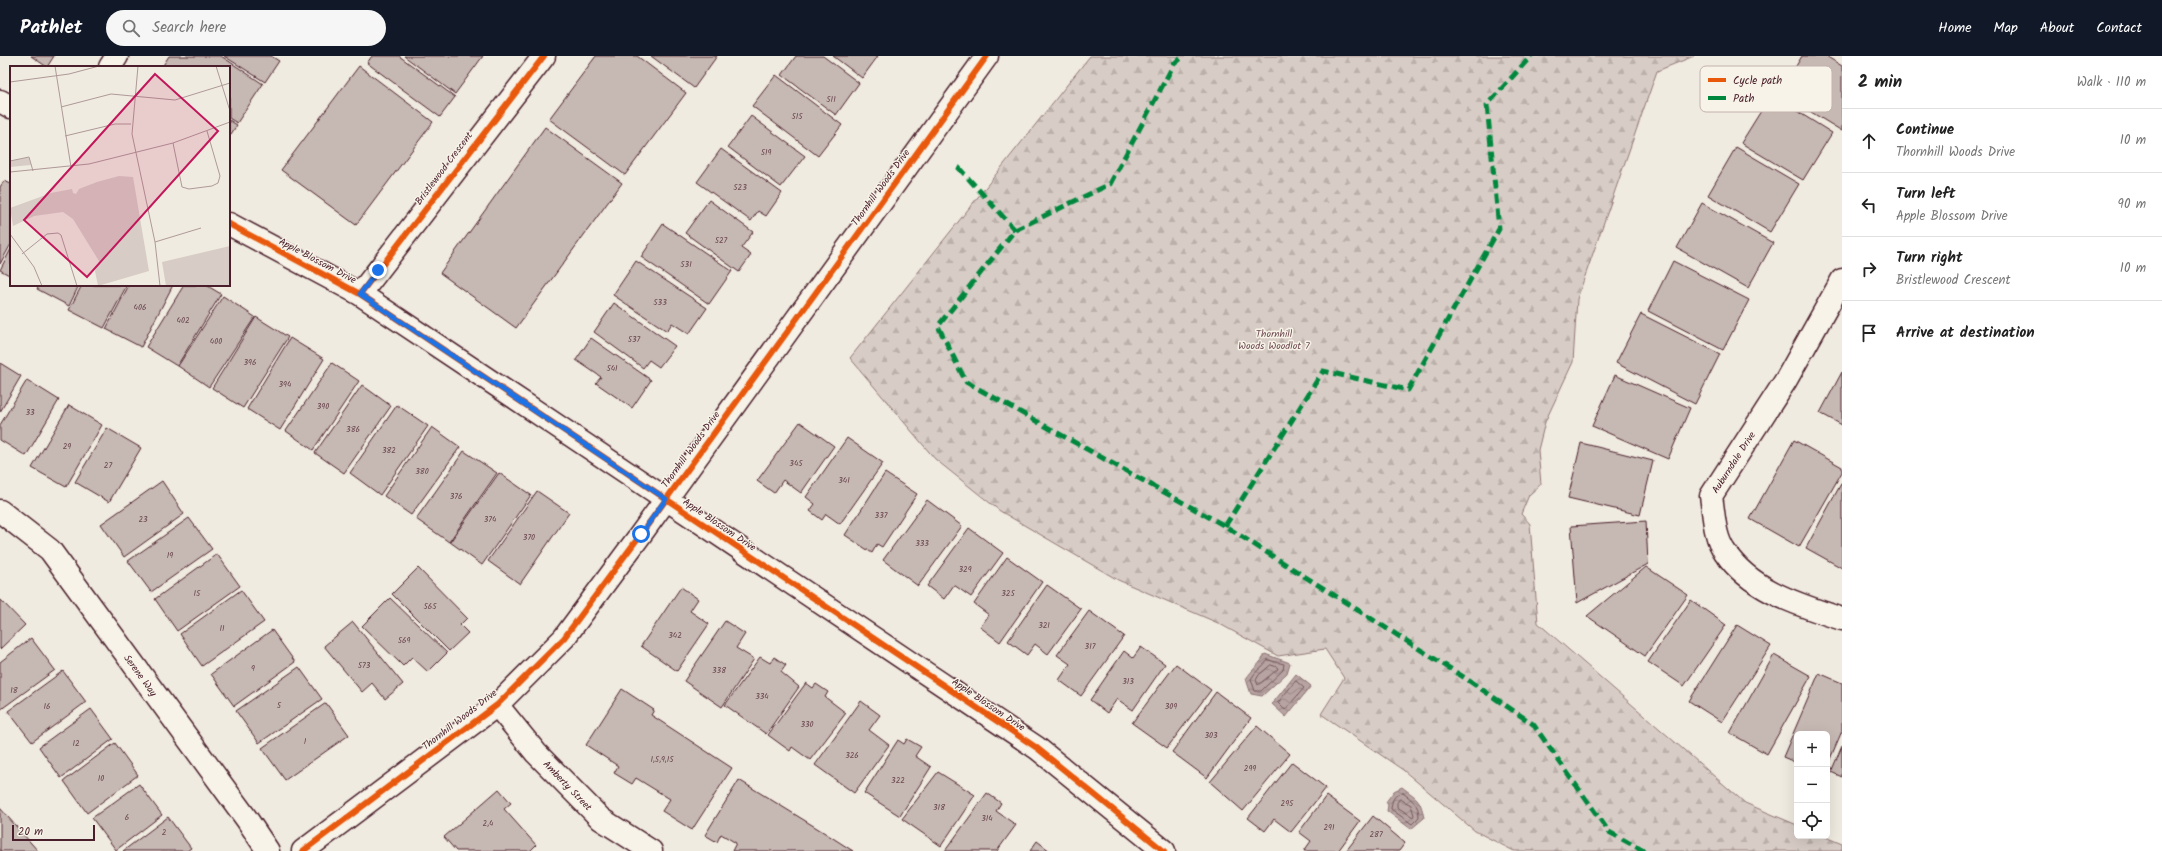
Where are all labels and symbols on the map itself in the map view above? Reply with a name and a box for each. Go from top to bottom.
inset map [10,66,230,286]
legend [1700,66,1832,112]
text: Cycle path [1733,72,1782,90]
text: Path [1733,90,1754,108]
house number: 511 [826,93,836,106]
house number: 515 [791,110,803,123]
street label: Bristlewood Crescent [411,128,477,209]
street label: Thornhill Woods Drive [847,145,914,229]
house number: 519 [761,146,771,159]
house number: 523 [733,181,747,194]
street label: Apple Blossom Drive [276,234,360,288]
house number: 527 [715,234,728,247]
house number: 531 [680,258,692,271]
route end [369,261,387,279]
house number: 533 [653,296,667,309]
house number: 406 [134,301,146,314]
house number: 402 [176,314,190,327]
park label: Thornhill Woods Woodlot 7 [1238,326,1310,354]
house number: 537 [628,333,641,346]
house number: 400 [210,335,222,348]
house number: 396 [244,356,256,369]
house number: 541 [606,362,618,375]
house number: 394 [279,378,292,391]
house number: 390 [317,400,329,413]
house number: 33 [25,406,35,419]
street label: Thornhill Woods Drive [657,407,724,491]
house number: 386 [346,423,360,436]
street label: Auburndale Drive [1708,428,1760,497]
house number: 29 [63,440,71,453]
house number: 382 [382,444,396,457]
house number: 345 [789,457,803,470]
house number: 27 [104,459,112,472]
house number: 380 [415,465,429,478]
house number: 341 [838,474,850,487]
house number: 376 [450,490,462,503]
street label: Apple Blossom Drive [679,494,760,556]
house number: 337 [875,509,888,522]
house number: 23 [138,513,148,526]
house number: 374 [484,513,497,526]
route start [632,525,650,543]
house number: 370 [523,531,535,544]
house number: 333 [915,537,929,550]
house number: 19 [167,549,173,562]
house number: 329 [958,563,972,576]
house number: 15 [194,587,201,600]
house number: 325 [1001,587,1015,600]
house number: 565 [423,600,437,613]
house number: 321 [1038,619,1050,632]
house number: 11 [219,622,225,635]
house number: 342 [668,629,682,642]
house number: 569 [398,634,410,647]
house number: 317 [1085,640,1096,653]
street label: Serene Way [119,651,161,700]
house number: 573 [358,659,371,672]
house number: 9 [251,662,255,675]
house number: 338 [712,664,726,677]
street label: Apple Blossom Drive [948,674,1029,736]
house number: 313 [1122,675,1134,688]
house number: 18 [10,684,18,697]
street label: Thornhill Woods Drive [419,685,501,754]
house number: 334 [755,690,769,703]
house number: 5 [277,699,282,712]
house number: 16 [44,700,50,713]
house number: 309 [1165,700,1177,713]
house number: 330 [800,718,814,731]
house number: 303 [1204,729,1218,742]
house number: 1 [304,735,307,748]
house number: 12 [72,737,80,750]
house number: 326 [845,749,859,762]
house number: 1,5,9,15 [651,753,674,766]
street label: Amberty Street [539,757,596,815]
house number: 299 [1244,762,1256,775]
house number: 10 [98,772,104,785]
house number: 322 [891,774,905,787]
house number: 295 [1281,797,1294,810]
house number: 318 [933,801,945,814]
house number: 6 [125,811,129,824]
house number: 314 [981,812,993,825]
house number: 2,4 [483,817,494,830]
house number: 291 [1323,821,1335,834]
scale bar [12,823,95,842]
house number: 2 [162,826,167,839]
house number: 287 [1369,828,1383,841]

